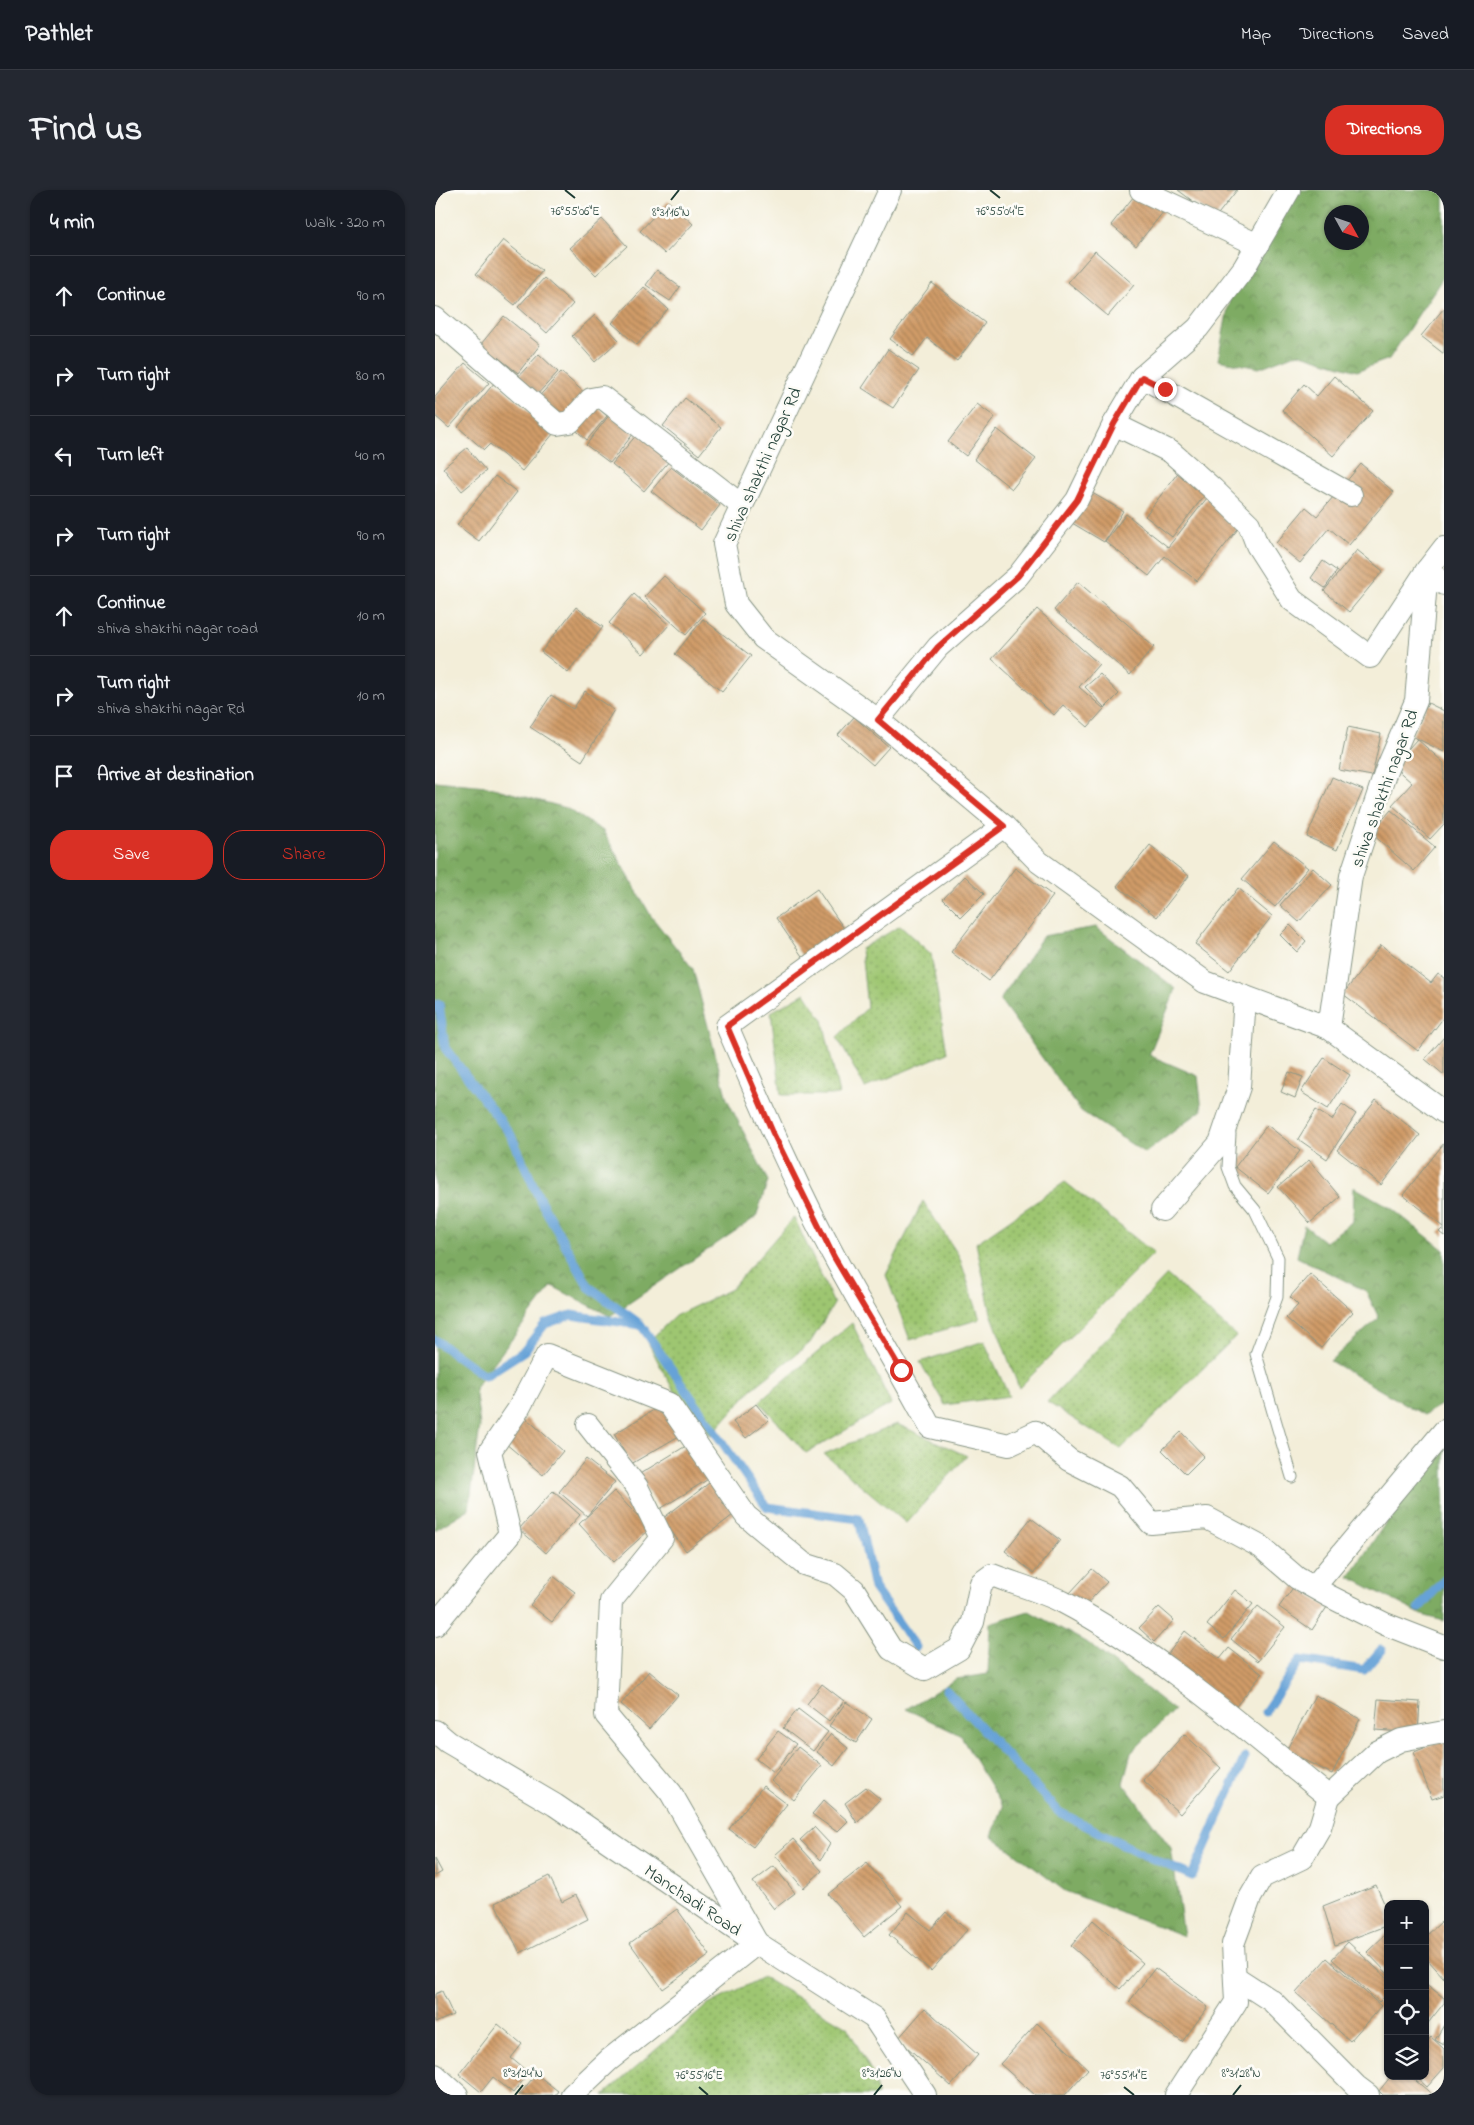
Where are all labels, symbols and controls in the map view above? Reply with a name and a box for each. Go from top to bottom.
text: Pathlet [25,17,93,52]
text: Map [1241,22,1271,48]
text: Directions [1299,22,1374,48]
text: Saved [1402,22,1449,48]
text: Find us [30,105,142,156]
button: Directions [1325,105,1444,155]
text: 76°55'06"E [551,203,599,221]
text: 76°55'04"E [976,203,1024,221]
text: 8°31'16"N [652,204,690,222]
north arrow [1324,205,1369,250]
text: 4 min [50,208,94,238]
text: Walk · 320 m [305,211,385,235]
icon: ahead [50,282,78,310]
text: Continue [97,282,165,309]
text: 90 m [357,284,385,308]
icon: right [50,362,78,390]
text: Turn right [97,362,170,389]
text: 80 m [356,364,385,388]
route end [1154,378,1177,401]
street label: shiva shakthi nagar Rd [718,384,810,546]
icon: left [50,442,78,470]
text: Turn left [97,442,164,469]
text: 40 m [355,444,385,468]
icon: right [50,522,78,550]
text: Turn right [97,522,170,549]
text: 90 m [357,524,385,548]
text: Continue [97,590,165,617]
icon: ahead [50,602,78,630]
text: 10 m [357,604,385,628]
text: shiva shakthi nagar road [97,617,258,641]
text: Turn right [97,670,170,697]
icon: right [50,682,78,710]
text: 10 m [357,684,385,708]
text: shiva shakthi nagar Rd [97,697,245,721]
street label: shiva shakthi nagar Rd [1345,706,1427,872]
icon: arrive [50,762,78,790]
text: Arrive at destination [97,762,254,789]
button: Save [50,830,213,880]
button: Share [223,830,385,880]
route start [890,1359,913,1382]
street label: Manchadi Road [638,1859,746,1944]
map controls [1384,1900,1429,2080]
button: + [1384,1900,1429,1945]
button: − [1384,1945,1429,1990]
button: locate [1384,1990,1429,2035]
button: layers [1384,2035,1429,2080]
text: 8°31'24"N [503,2065,543,2083]
text: 8°31'26"N [862,2065,902,2083]
text: 8°31'28"N [1221,2065,1261,2083]
text: 76°55'16"E [675,2067,723,2085]
text: 76°55'14"E [1100,2067,1148,2085]

